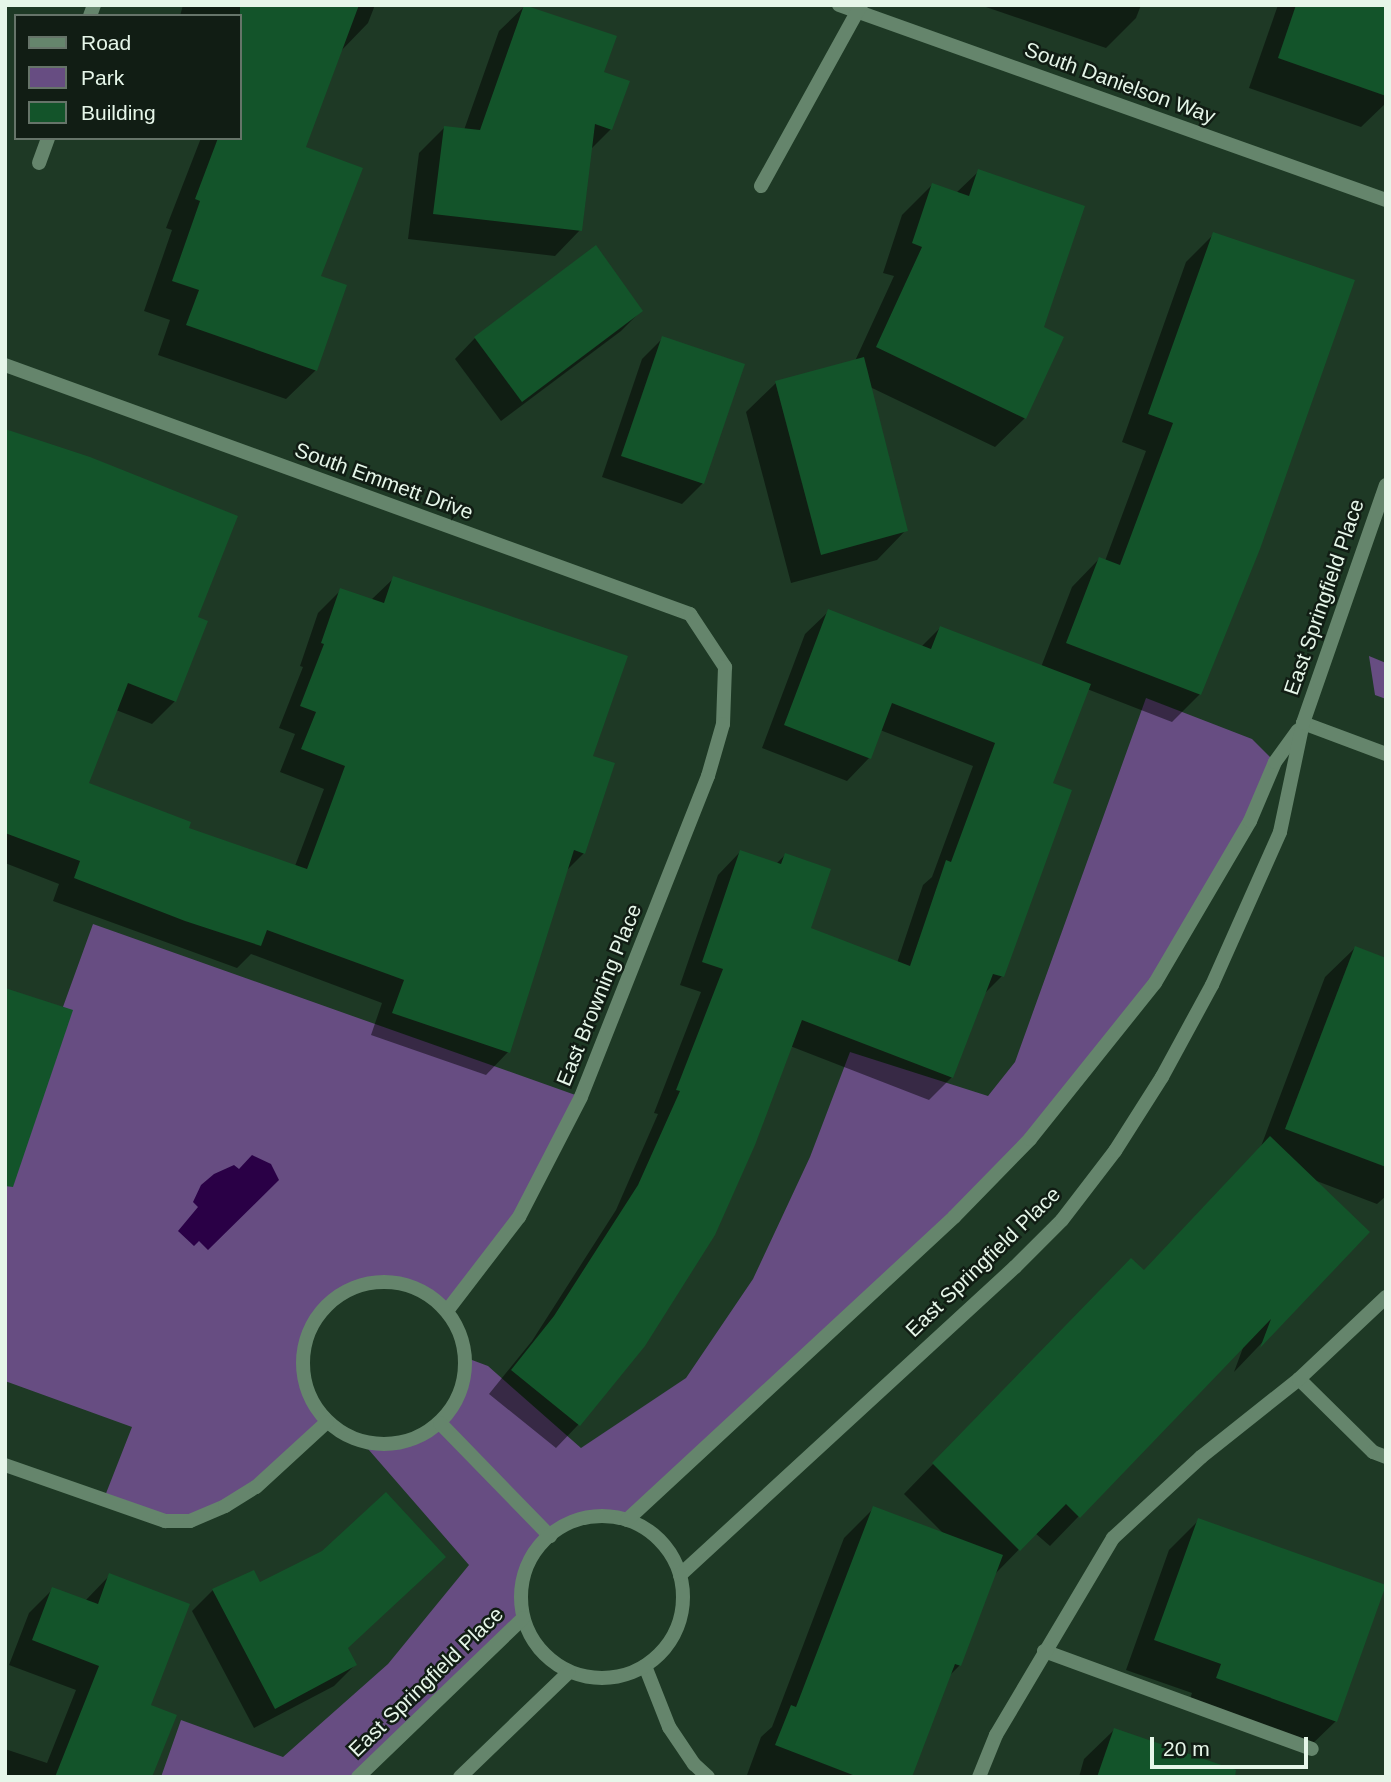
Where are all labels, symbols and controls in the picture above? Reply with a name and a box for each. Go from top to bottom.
legend [14,14,242,140]
text: Road [81,31,131,54]
street label: South Danielson Way [1021,37,1219,129]
text: Park [81,66,124,89]
text: Building [81,101,156,124]
street label: South Emmett Drive [291,437,477,525]
street label: East Springfield Place [1279,496,1369,698]
street label: East Browning Place [551,900,647,1090]
street label: East Springfield Place [900,1182,1066,1342]
street label: East Springfield Place [343,1602,509,1762]
scale bar [1153,1722,1310,1766]
text: 20 m [1163,1737,1210,1760]

